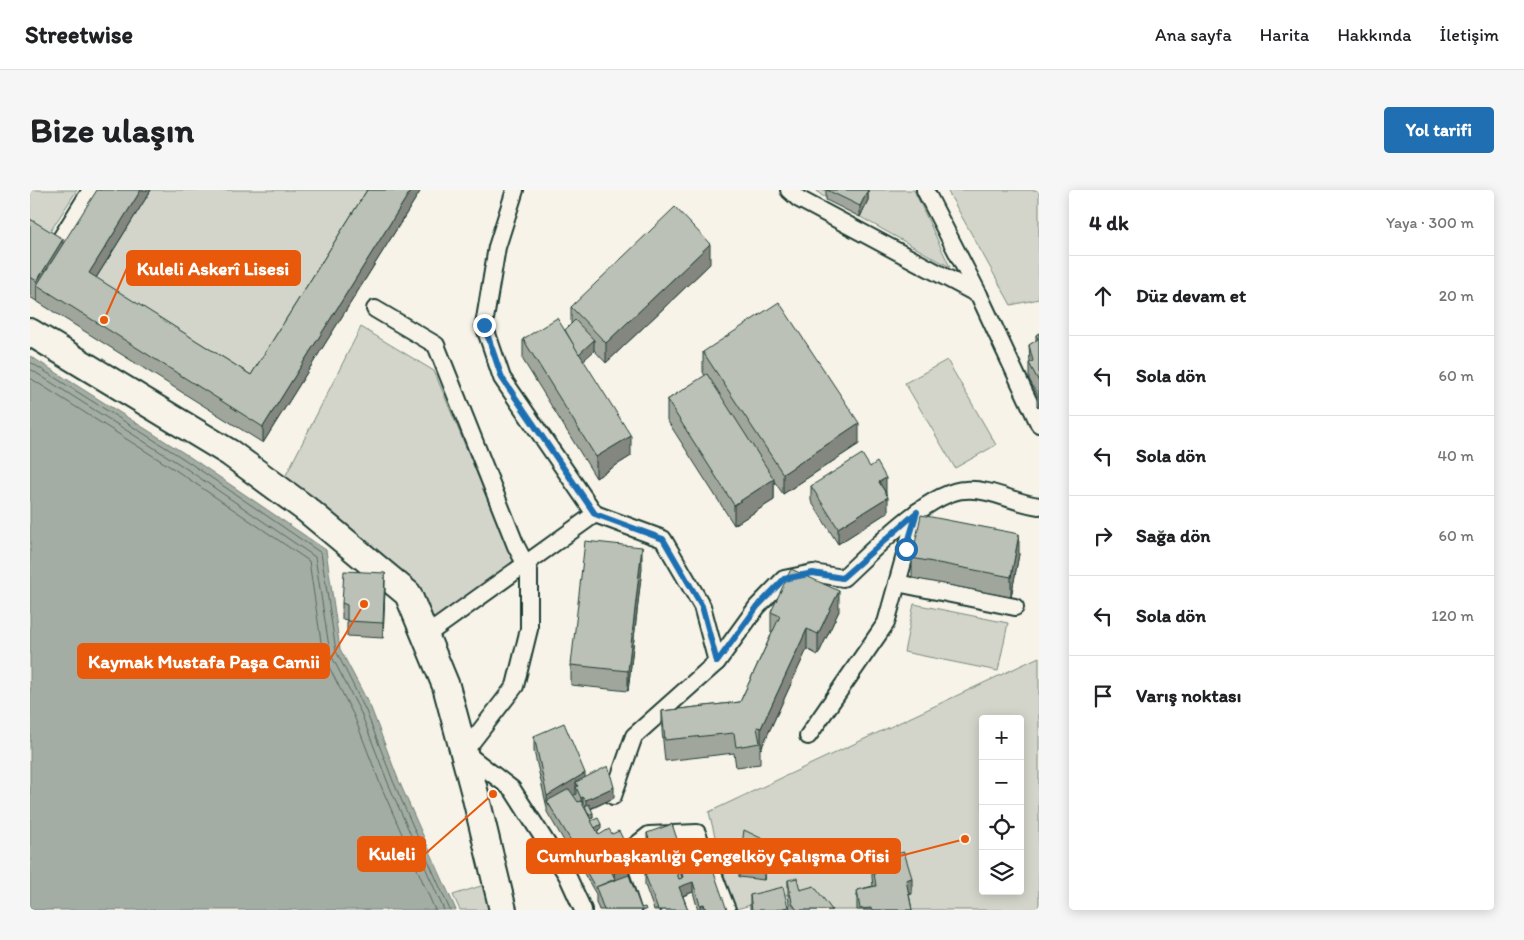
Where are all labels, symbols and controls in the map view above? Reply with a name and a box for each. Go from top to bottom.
text: Streetwise [25,20,133,49]
text: Ana sayfa [1155,24,1232,46]
text: Harita [1260,24,1309,46]
text: Hakkında [1337,24,1412,46]
text: İletişim [1440,24,1499,46]
button: Yol tarifi [1384,107,1494,153]
text: Bize ulaşın [30,109,194,151]
text: 4 dk [1089,210,1129,235]
text: Yaya · 300 m [1386,213,1474,232]
callout: Kuleli Askerî Lisesi [127,251,300,285]
text: Kuleli Askerî Lisesi [137,257,289,280]
icon: ahead [1089,282,1117,310]
text: Düz devam et [1136,284,1246,307]
text: 20 m [1439,286,1474,305]
route end [473,314,496,337]
icon: left [1089,362,1117,390]
text: Sola dön [1136,364,1206,387]
text: 60 m [1439,366,1474,385]
icon: left [1089,442,1117,470]
text: Sola dön [1136,444,1206,467]
text: 40 m [1437,446,1474,465]
icon: right [1089,522,1117,550]
text: Sağa dön [1136,524,1210,547]
text: 60 m [1439,526,1474,545]
route start [895,538,918,561]
icon: left [1089,602,1117,630]
text: Sola dön [1136,604,1206,627]
text: 120 m [1431,606,1474,625]
callout: Kaymak Mustafa Paşa Camii [78,644,329,678]
text: Kaymak Mustafa Paşa Camii [88,650,320,673]
icon: arrive [1089,682,1117,710]
text: Varış noktası [1136,684,1241,707]
map controls [979,715,1024,895]
button: + [979,715,1024,760]
button: − [979,760,1024,805]
button: locate [979,805,1024,850]
callout: Kuleli [358,837,425,871]
callout: Cumhurbaşkanlığı Çengelköy Çalışma Ofisi [527,839,900,873]
text: Kuleli [369,842,416,865]
text: Cumhurbaşkanlığı Çengelköy Çalışma Ofisi [537,844,890,867]
button: layers [979,850,1024,895]

